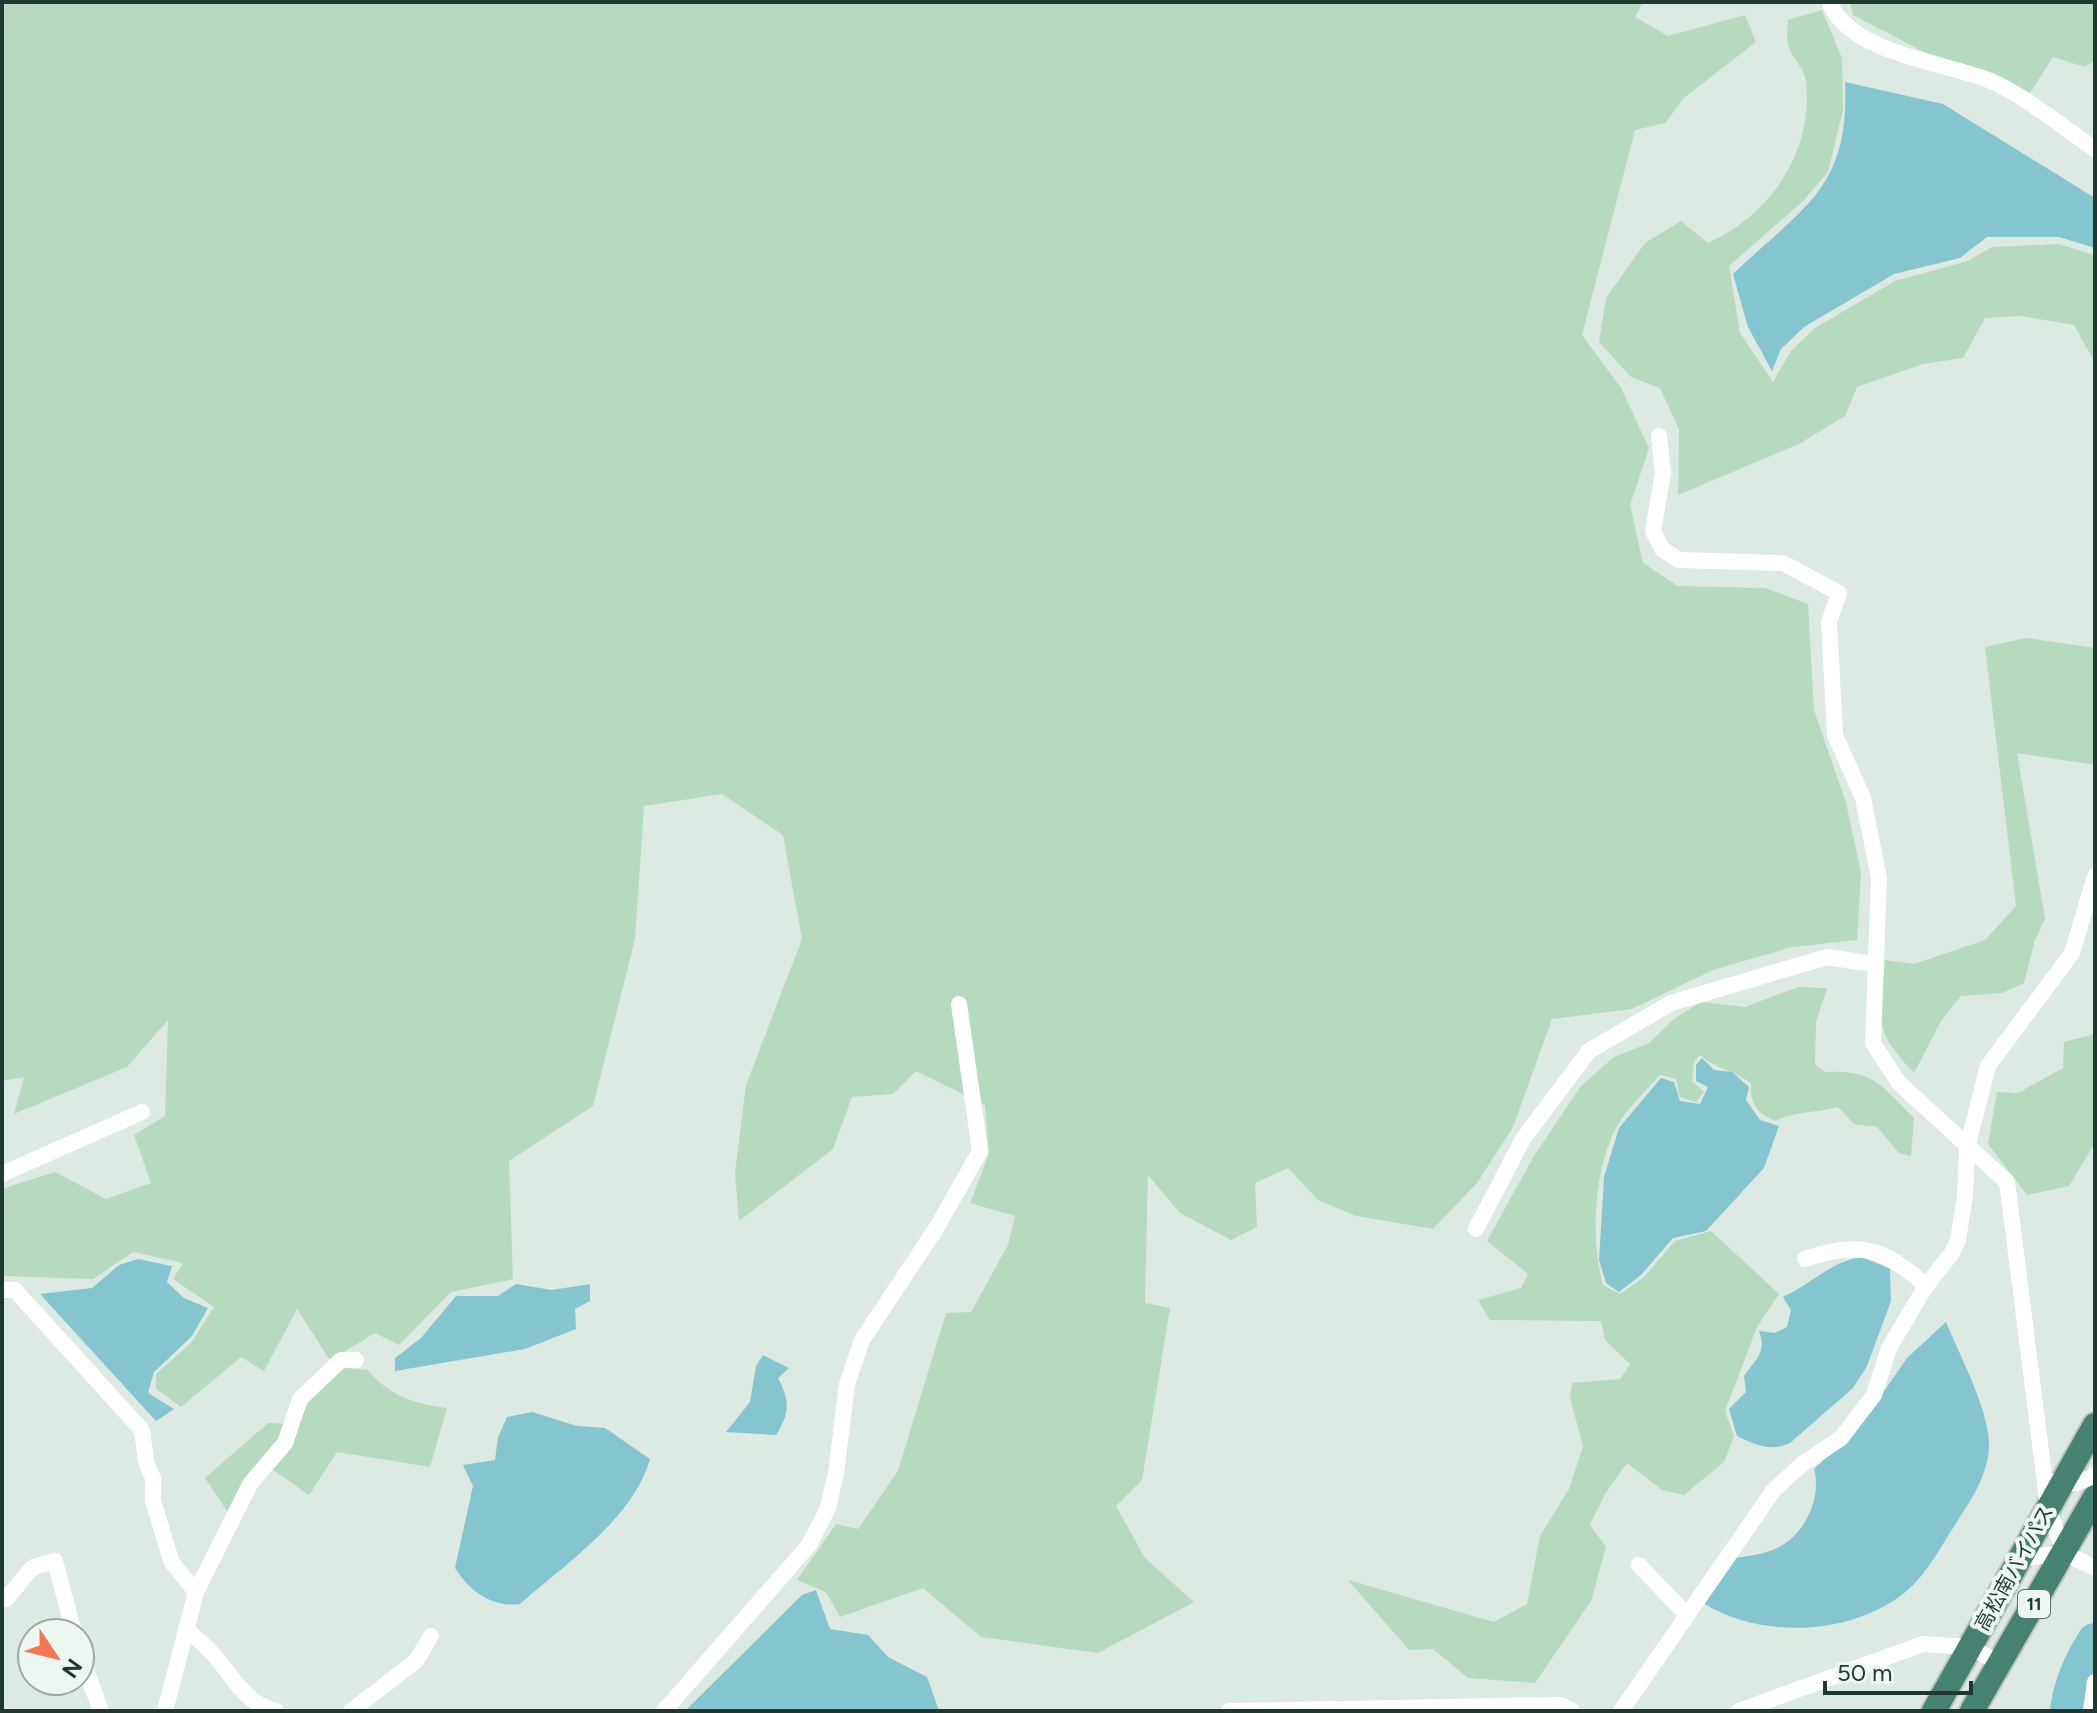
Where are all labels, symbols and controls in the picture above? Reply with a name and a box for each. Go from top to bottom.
street label: 高松南バイパス [1970,1501,2058,1635]
road number: 11 [2018,1590,2050,1618]
north arrow [16,1617,96,1697]
scale bar [1825,1645,1971,1695]
text: N [56,1653,88,1683]
text: 50 m [1837,1658,1893,1687]

